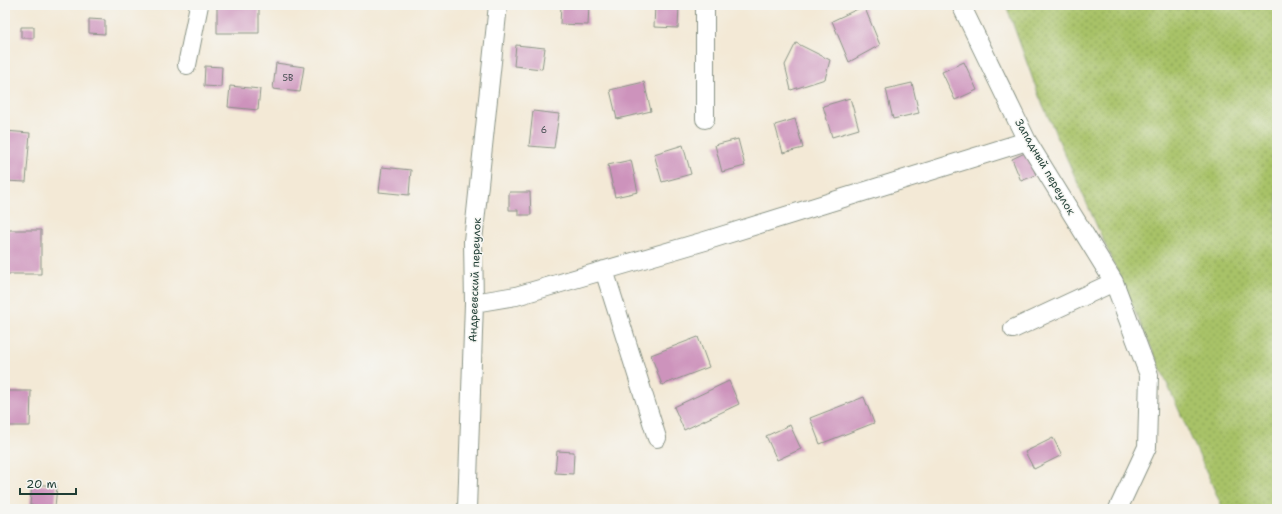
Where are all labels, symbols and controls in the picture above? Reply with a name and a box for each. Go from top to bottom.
house number: 5В [283,72,293,84]
street label: Западный переулок [1011,116,1079,218]
house number: 6 [541,124,547,136]
street label: Андреевский переулок [465,217,485,342]
scale bar [20,470,76,496]
text: 20 m [26,476,57,492]

